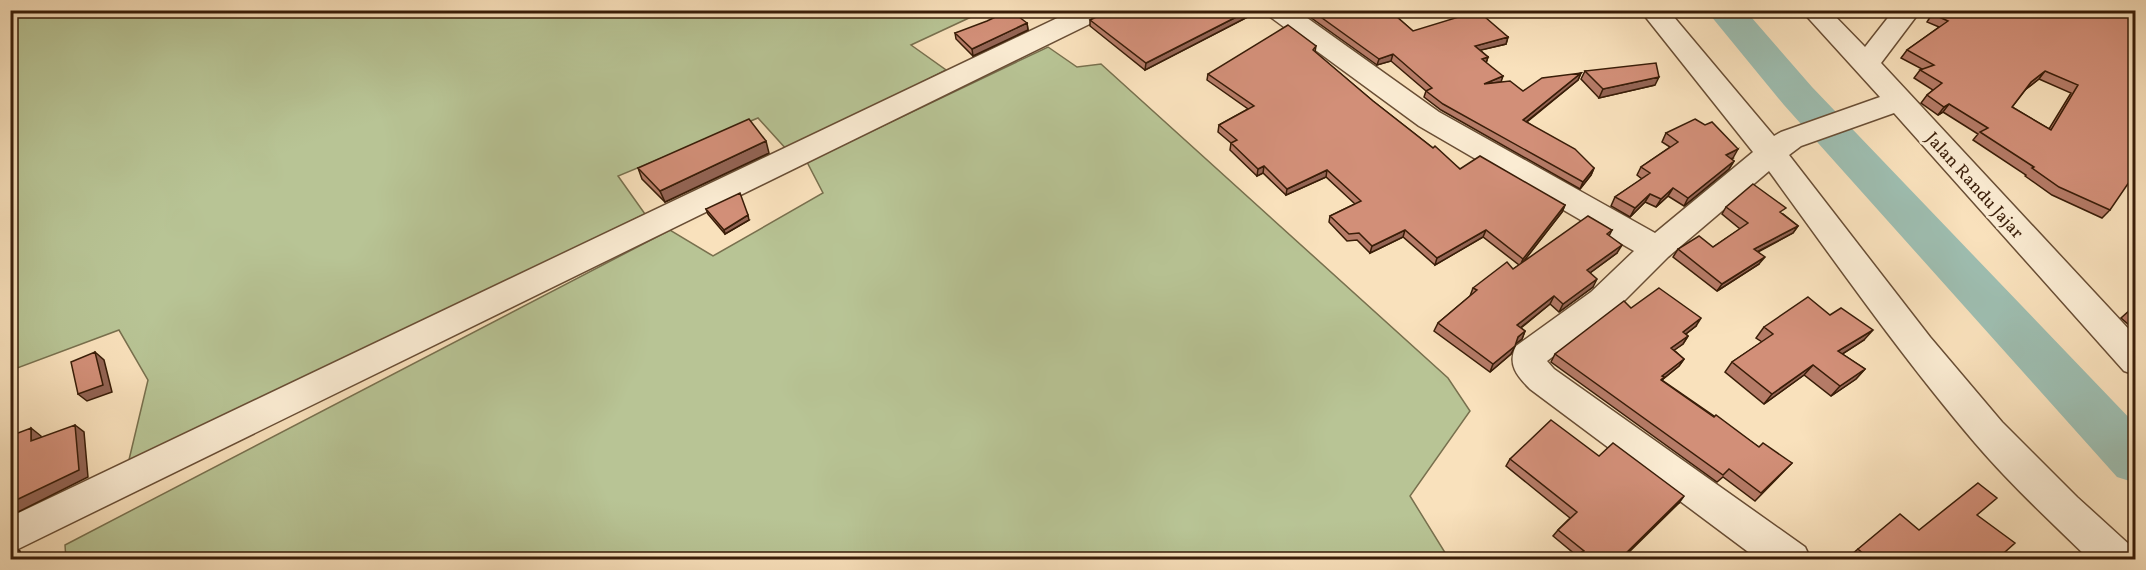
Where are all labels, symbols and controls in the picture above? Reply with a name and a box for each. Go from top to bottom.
street label: Jalan Randu Jajar [1919,127,2029,245]

